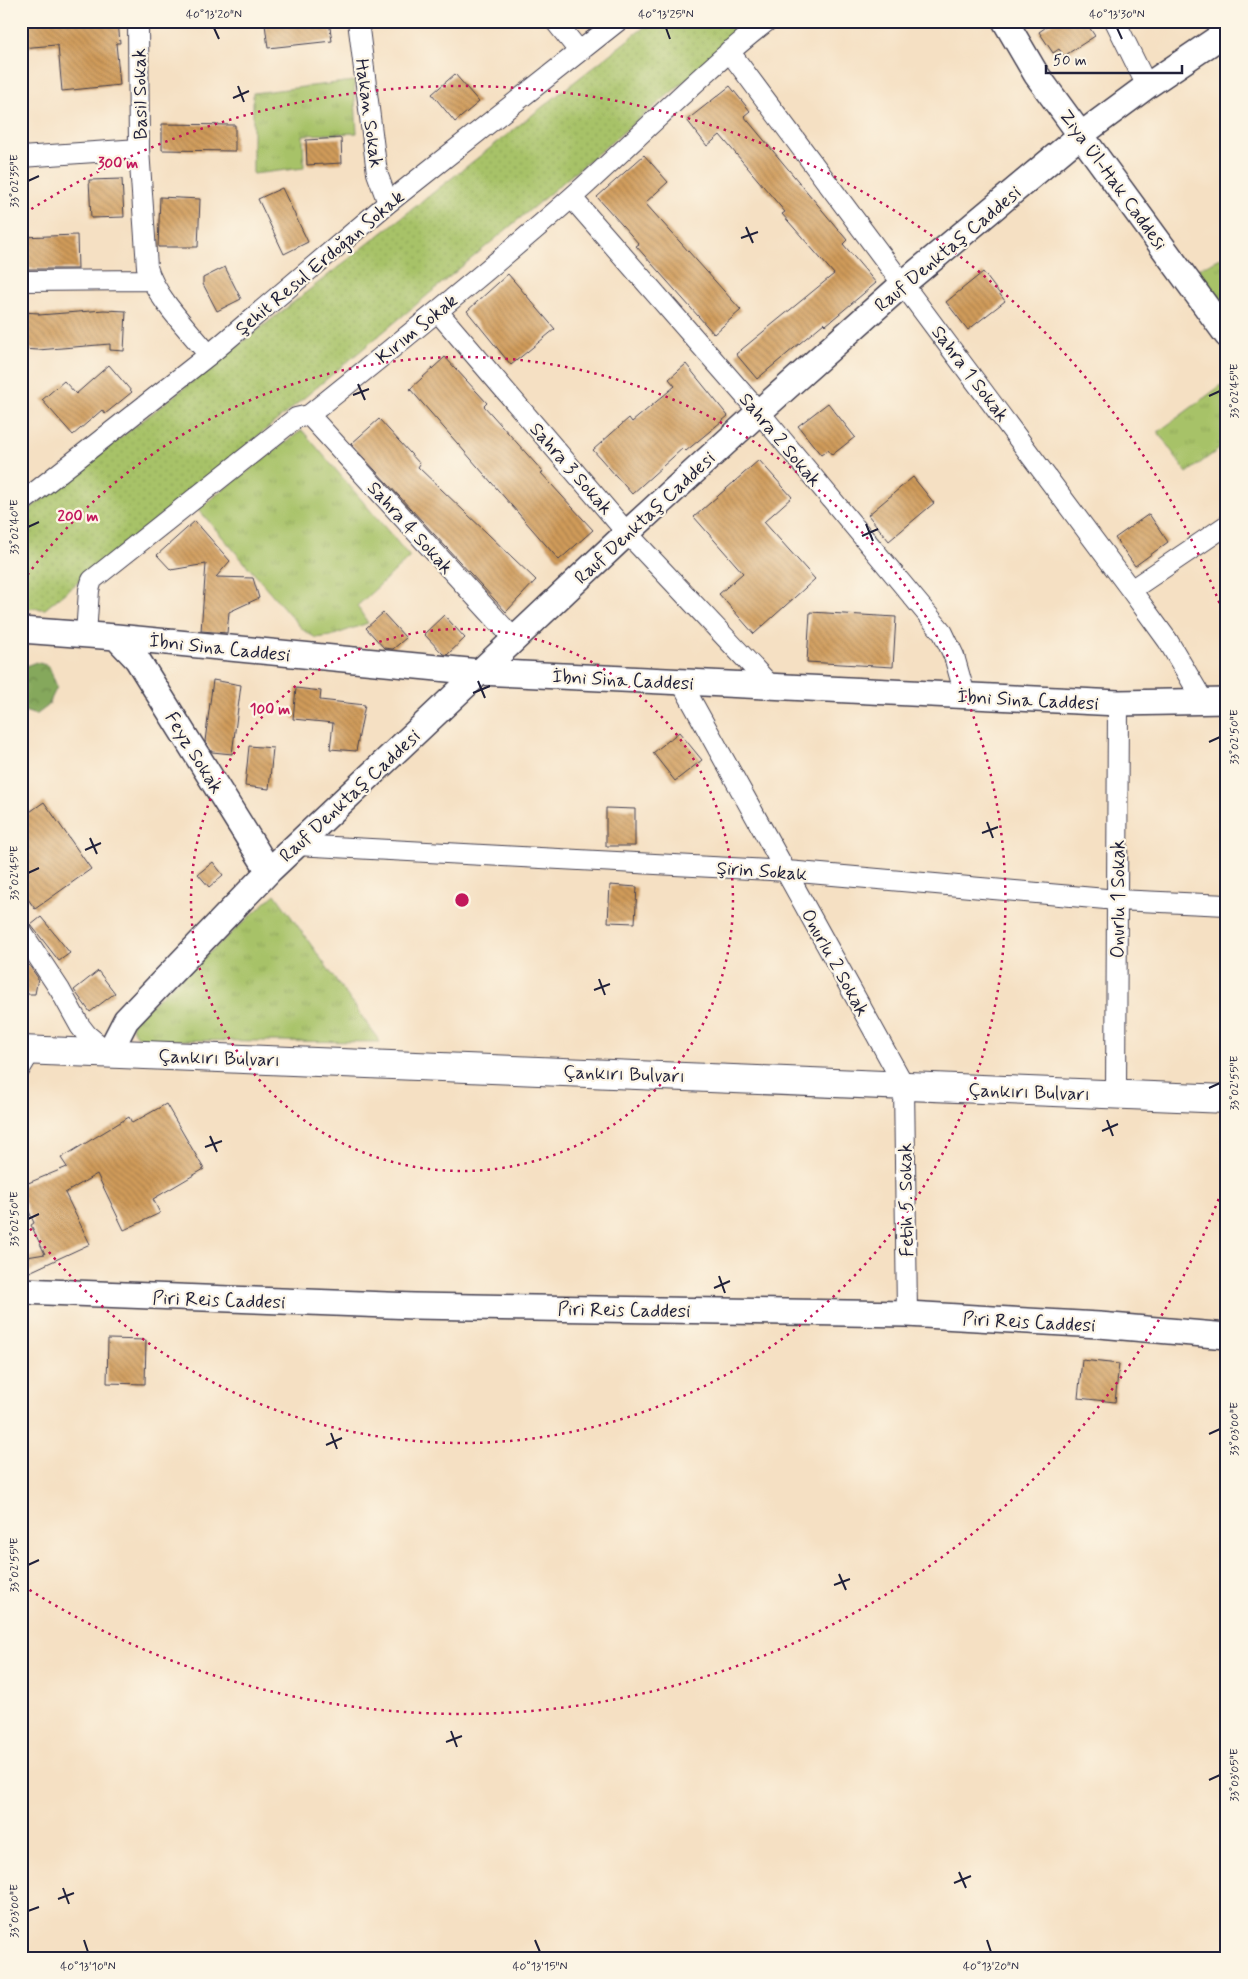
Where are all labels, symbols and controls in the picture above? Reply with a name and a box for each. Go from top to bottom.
text: 40°13'20"N [186,7,242,23]
text: 40°13'25"N [638,7,694,23]
text: 40°13'30"N [1089,7,1145,23]
scale bar [1046,42,1182,74]
street label: Basil Sokak [127,48,154,140]
text: 50 m [1053,51,1087,71]
street label: Hakan Sokak [348,57,389,169]
street label: Ziya Ül-Hak Caddesi [1053,104,1172,255]
text: 33°02'35"E [7,154,23,208]
text: 300 m [98,154,138,174]
street label: Rauf Denktaş Caddesi [869,180,1027,318]
street label: Şehit Resul Erdoğan Sokak [230,185,411,342]
street label: Kırım Sokak [371,288,463,370]
street label: Sahra 1 Sokak [925,321,1014,427]
text: 33°02'45"E [1227,364,1243,418]
street label: Sahra 2 Sokak [733,388,827,492]
street label: Sahra 3 Sokak [524,417,618,520]
street label: Rauf Denktaş Caddesi [569,446,721,590]
street label: Sahra 4 Sokak [361,476,458,580]
text: 33°02'40"E [7,499,23,555]
text: 200 m [58,507,99,527]
street label: İbni Sina Caddesi [148,629,292,668]
street label: İbni Sina Caddesi [552,664,694,697]
street label: İbni Sina Caddesi [957,684,1099,717]
text: 100 m [250,700,290,720]
street label: Feyz Sokak [159,707,229,798]
text: 33°02'50"E [1227,709,1243,765]
street label: Rauf Denktaş Caddesi [274,724,426,868]
street label: Onurlu 1 Sokak [1106,840,1131,958]
text: 33°02'45"E [7,846,23,900]
street label: Şirin Sokak [716,856,808,887]
centre of rings [453,891,471,909]
street label: Onurlu 2 Sokak [795,904,875,1021]
street label: Çankırı Bulvarı [158,1044,280,1073]
text: 33°02'55"E [1227,1055,1243,1111]
street label: Çankırı Bulvarı [563,1060,685,1089]
street label: Çankırı Bulvarı [968,1078,1090,1107]
street label: Fetih 5. Sokak [893,1143,920,1257]
text: 33°02'50"E [7,1191,23,1247]
street label: Piri Reis Caddesi [152,1286,286,1315]
street label: Piri Reis Caddesi [557,1297,691,1324]
street label: Piri Reis Caddesi [962,1307,1096,1338]
text: 33°03'00"E [1227,1402,1243,1456]
text: 33°02'55"E [7,1537,23,1593]
text: 33°03'05"E [1227,1748,1243,1802]
text: 33°03'00"E [7,1884,23,1938]
text: 40°13'10"N [60,1959,116,1975]
text: 40°13'15"N [512,1959,568,1975]
text: 40°13'20"N [963,1959,1019,1975]

